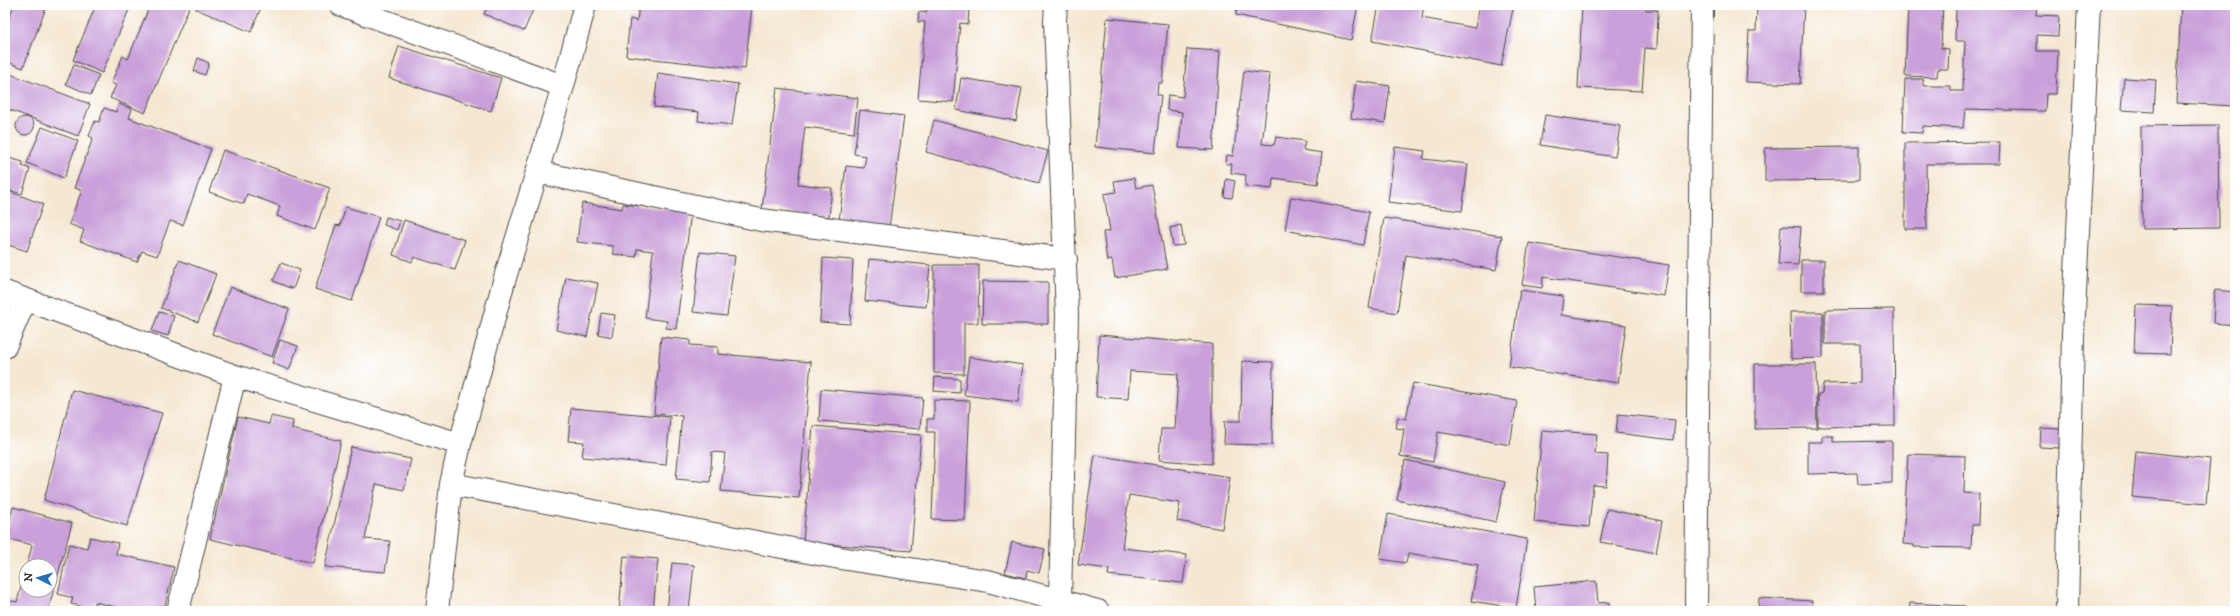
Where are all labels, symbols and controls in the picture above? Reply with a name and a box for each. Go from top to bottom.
north arrow [18,558,58,598]
text: N [22,572,36,582]

